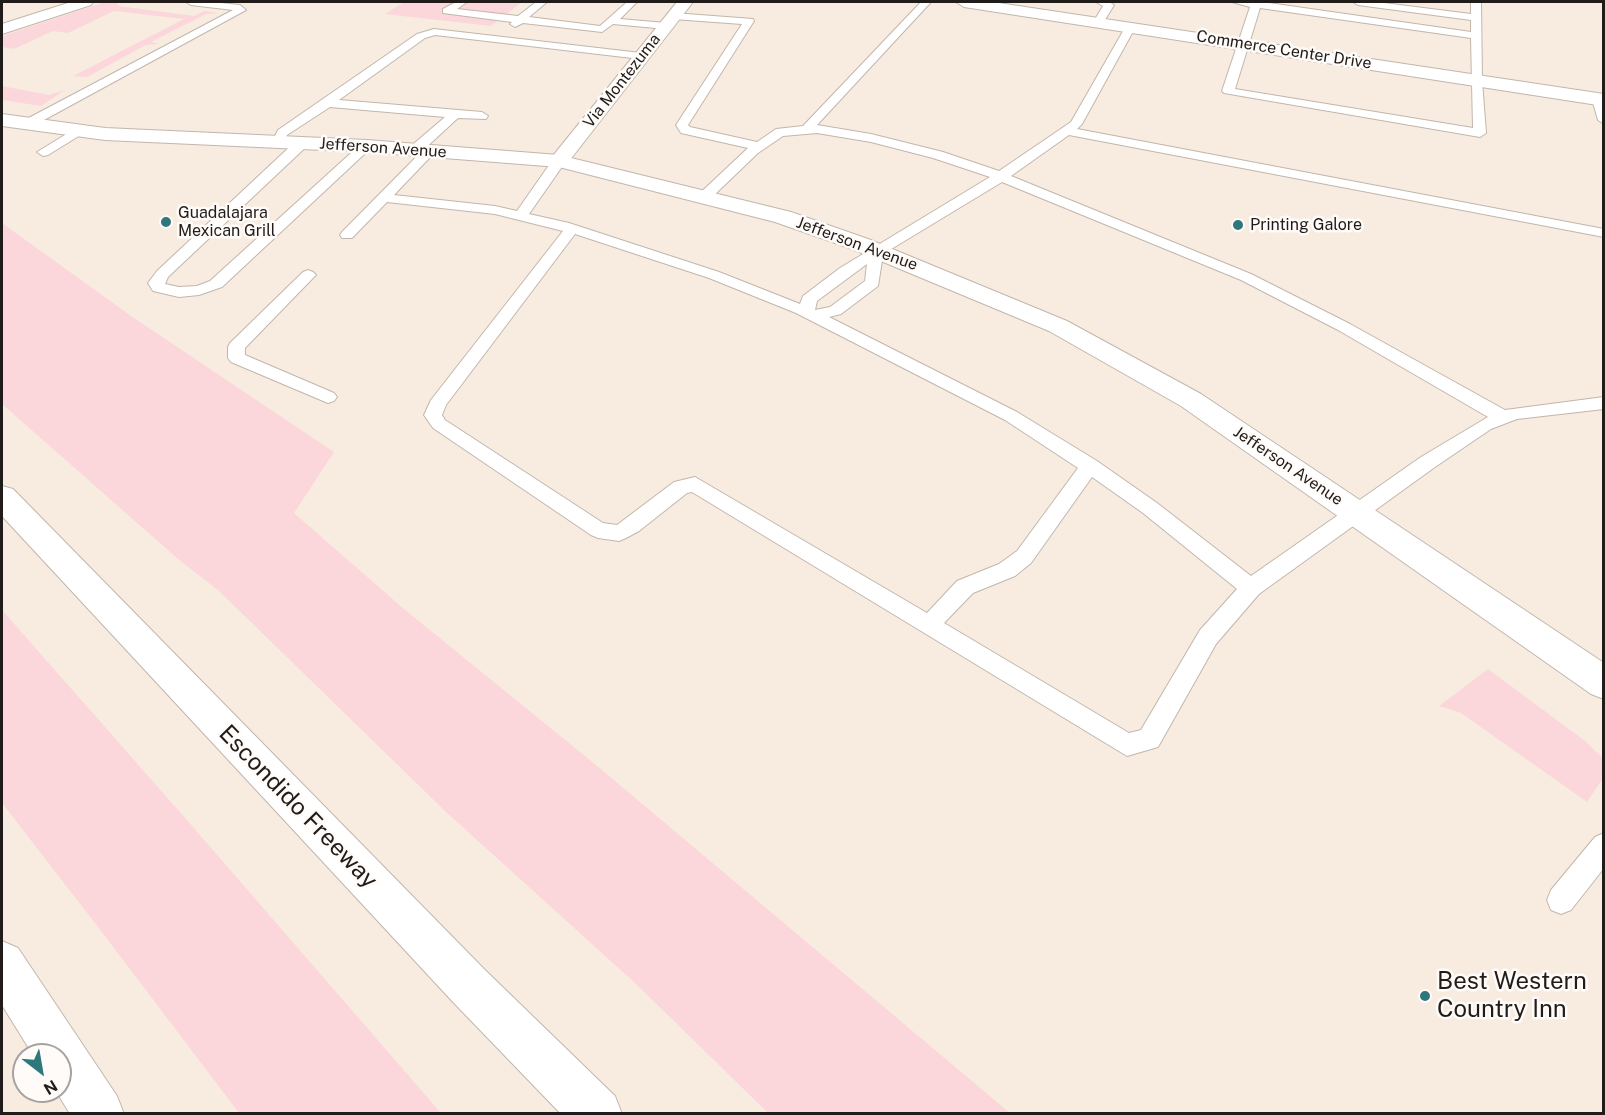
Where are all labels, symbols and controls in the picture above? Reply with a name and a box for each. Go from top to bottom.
street label: Commerce Center Drive [1195,27,1373,73]
street label: Via Montezuma [579,30,665,132]
street label: Jefferson Avenue [319,134,447,162]
place label: Guadalajara Mexican Grill [178,203,276,241]
street label: Jefferson Avenue [794,213,920,275]
marker: Guadalajara Mexican Grill [159,215,173,229]
place label: Printing Galore [1250,215,1362,235]
marker: Printing Galore [1231,218,1245,232]
street label: Jefferson Avenue [1230,422,1346,510]
street label: Escondido Freeway [213,719,383,895]
place label: Best Western Country Inn [1437,968,1587,1024]
marker: Best Western Country Inn [1418,989,1432,1003]
north arrow [12,1043,72,1103]
text: N [40,1076,61,1099]

